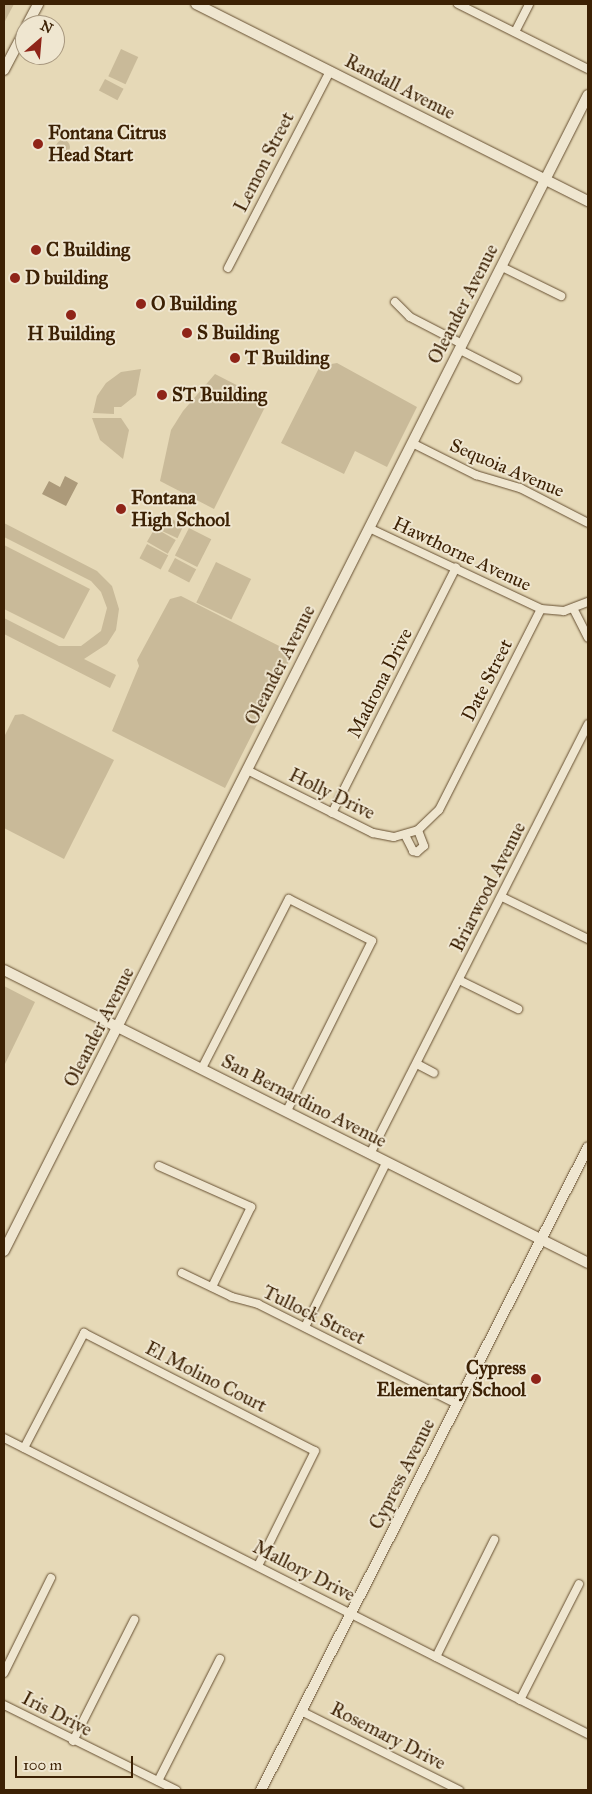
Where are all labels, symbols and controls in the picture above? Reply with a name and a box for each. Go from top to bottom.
north arrow [15,15,65,65]
text: N [37,17,56,37]
street label: Randall Avenue [341,49,459,125]
street label: Lemon Street [229,108,299,216]
place label: Fontana Citrus Head Start [48,122,166,166]
marker: Fontana Citrus Head Start [32,138,44,150]
place label: C Building [46,239,130,261]
street label: Oleander Avenue [423,240,503,368]
marker: C Building [30,244,42,256]
place label: D building [25,267,108,289]
marker: D building [9,272,21,284]
place label: O Building [151,293,236,315]
marker: O Building [135,298,147,310]
marker: H Building [65,309,77,321]
place label: S Building [197,322,279,344]
place label: H Building [27,323,115,345]
marker: S Building [181,327,193,339]
place label: T Building [245,347,329,369]
marker: T Building [229,352,241,364]
place label: ST Building [172,384,267,406]
marker: ST Building [156,389,168,401]
street label: Sequoia Avenue [446,434,568,502]
place label: Fontana High School [131,487,230,531]
marker: Fontana High School [115,503,127,515]
street label: Hawthorne Avenue [389,512,535,596]
street label: Oleander Avenue [240,601,320,729]
street label: Madrona Drive [343,624,417,742]
street label: Date Street [457,635,517,725]
street label: Holly Drive [285,763,379,825]
street label: Briarwood Avenue [445,818,531,956]
street label: Oleander Avenue [59,963,139,1091]
street label: San Bernardino Avenue [218,1049,390,1153]
street label: Tullock Street [259,1280,369,1350]
street label: El Molino Court [142,1337,270,1417]
place label: Cypress Elementary School [377,1357,526,1401]
marker: Cypress Elementary School [530,1373,542,1385]
street label: Cypress Avenue [364,1415,440,1533]
street label: Mallory Drive [249,1536,359,1606]
street label: Iris Drive [18,1687,96,1741]
street label: Rosemary Drive [327,1697,449,1775]
scale bar [18,1746,135,1778]
text: 100 m [23,1756,62,1774]

